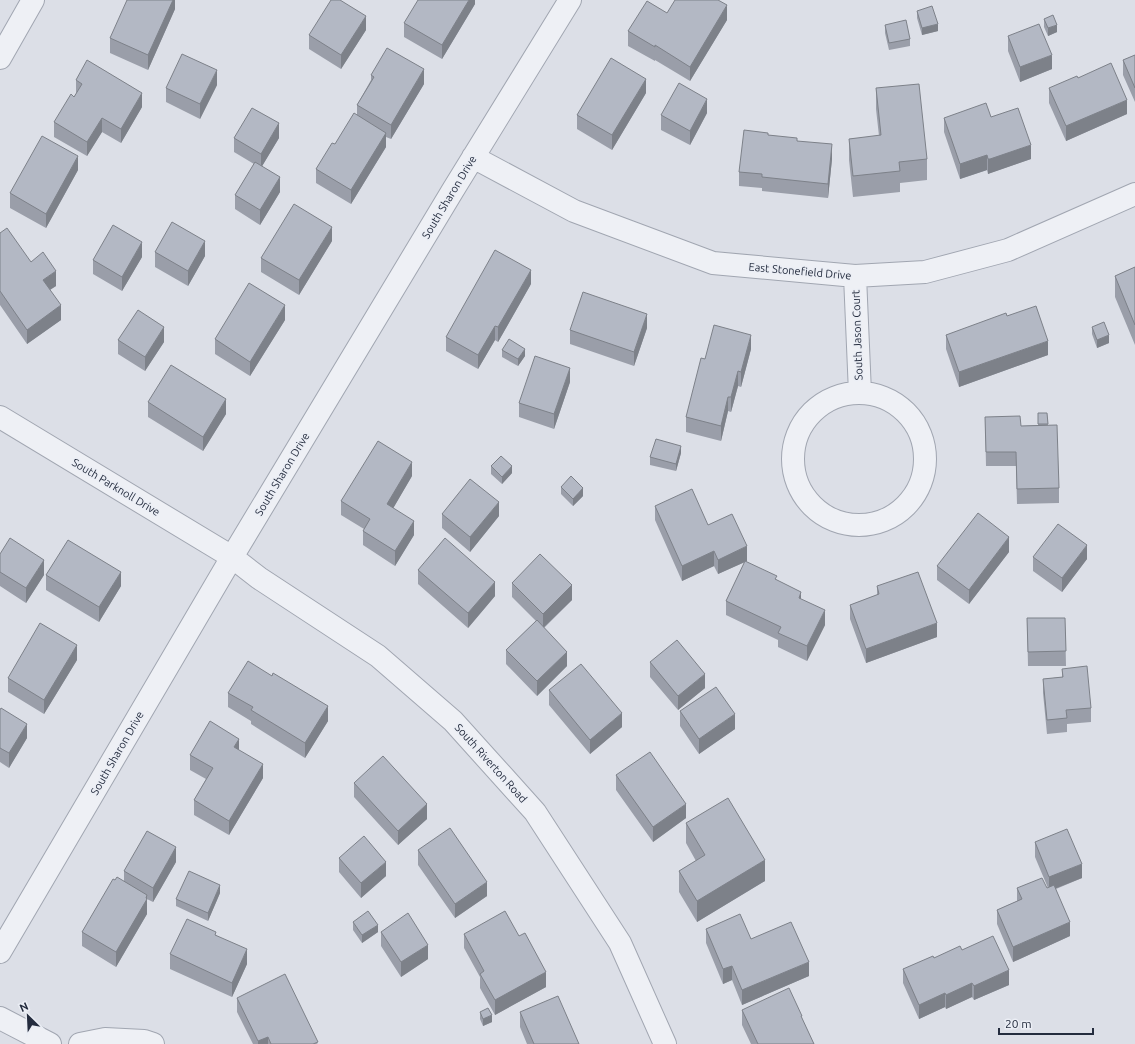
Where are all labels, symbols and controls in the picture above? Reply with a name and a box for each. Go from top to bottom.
street label: South Sharon Drive [419,153,479,241]
street label: East Stonefield Drive [748,261,852,281]
street label: South Jason Court [849,289,865,380]
street label: South Sharon Drive [252,430,312,518]
street label: South Parknoll Drive [70,456,162,518]
street label: South Sharon Drive [88,709,146,797]
street label: South Riverton Road [453,721,529,805]
north arrow [8,996,48,1036]
text: N [18,1000,30,1014]
scale bar [999,1010,1093,1036]
text: 20 m [1005,1017,1032,1030]

